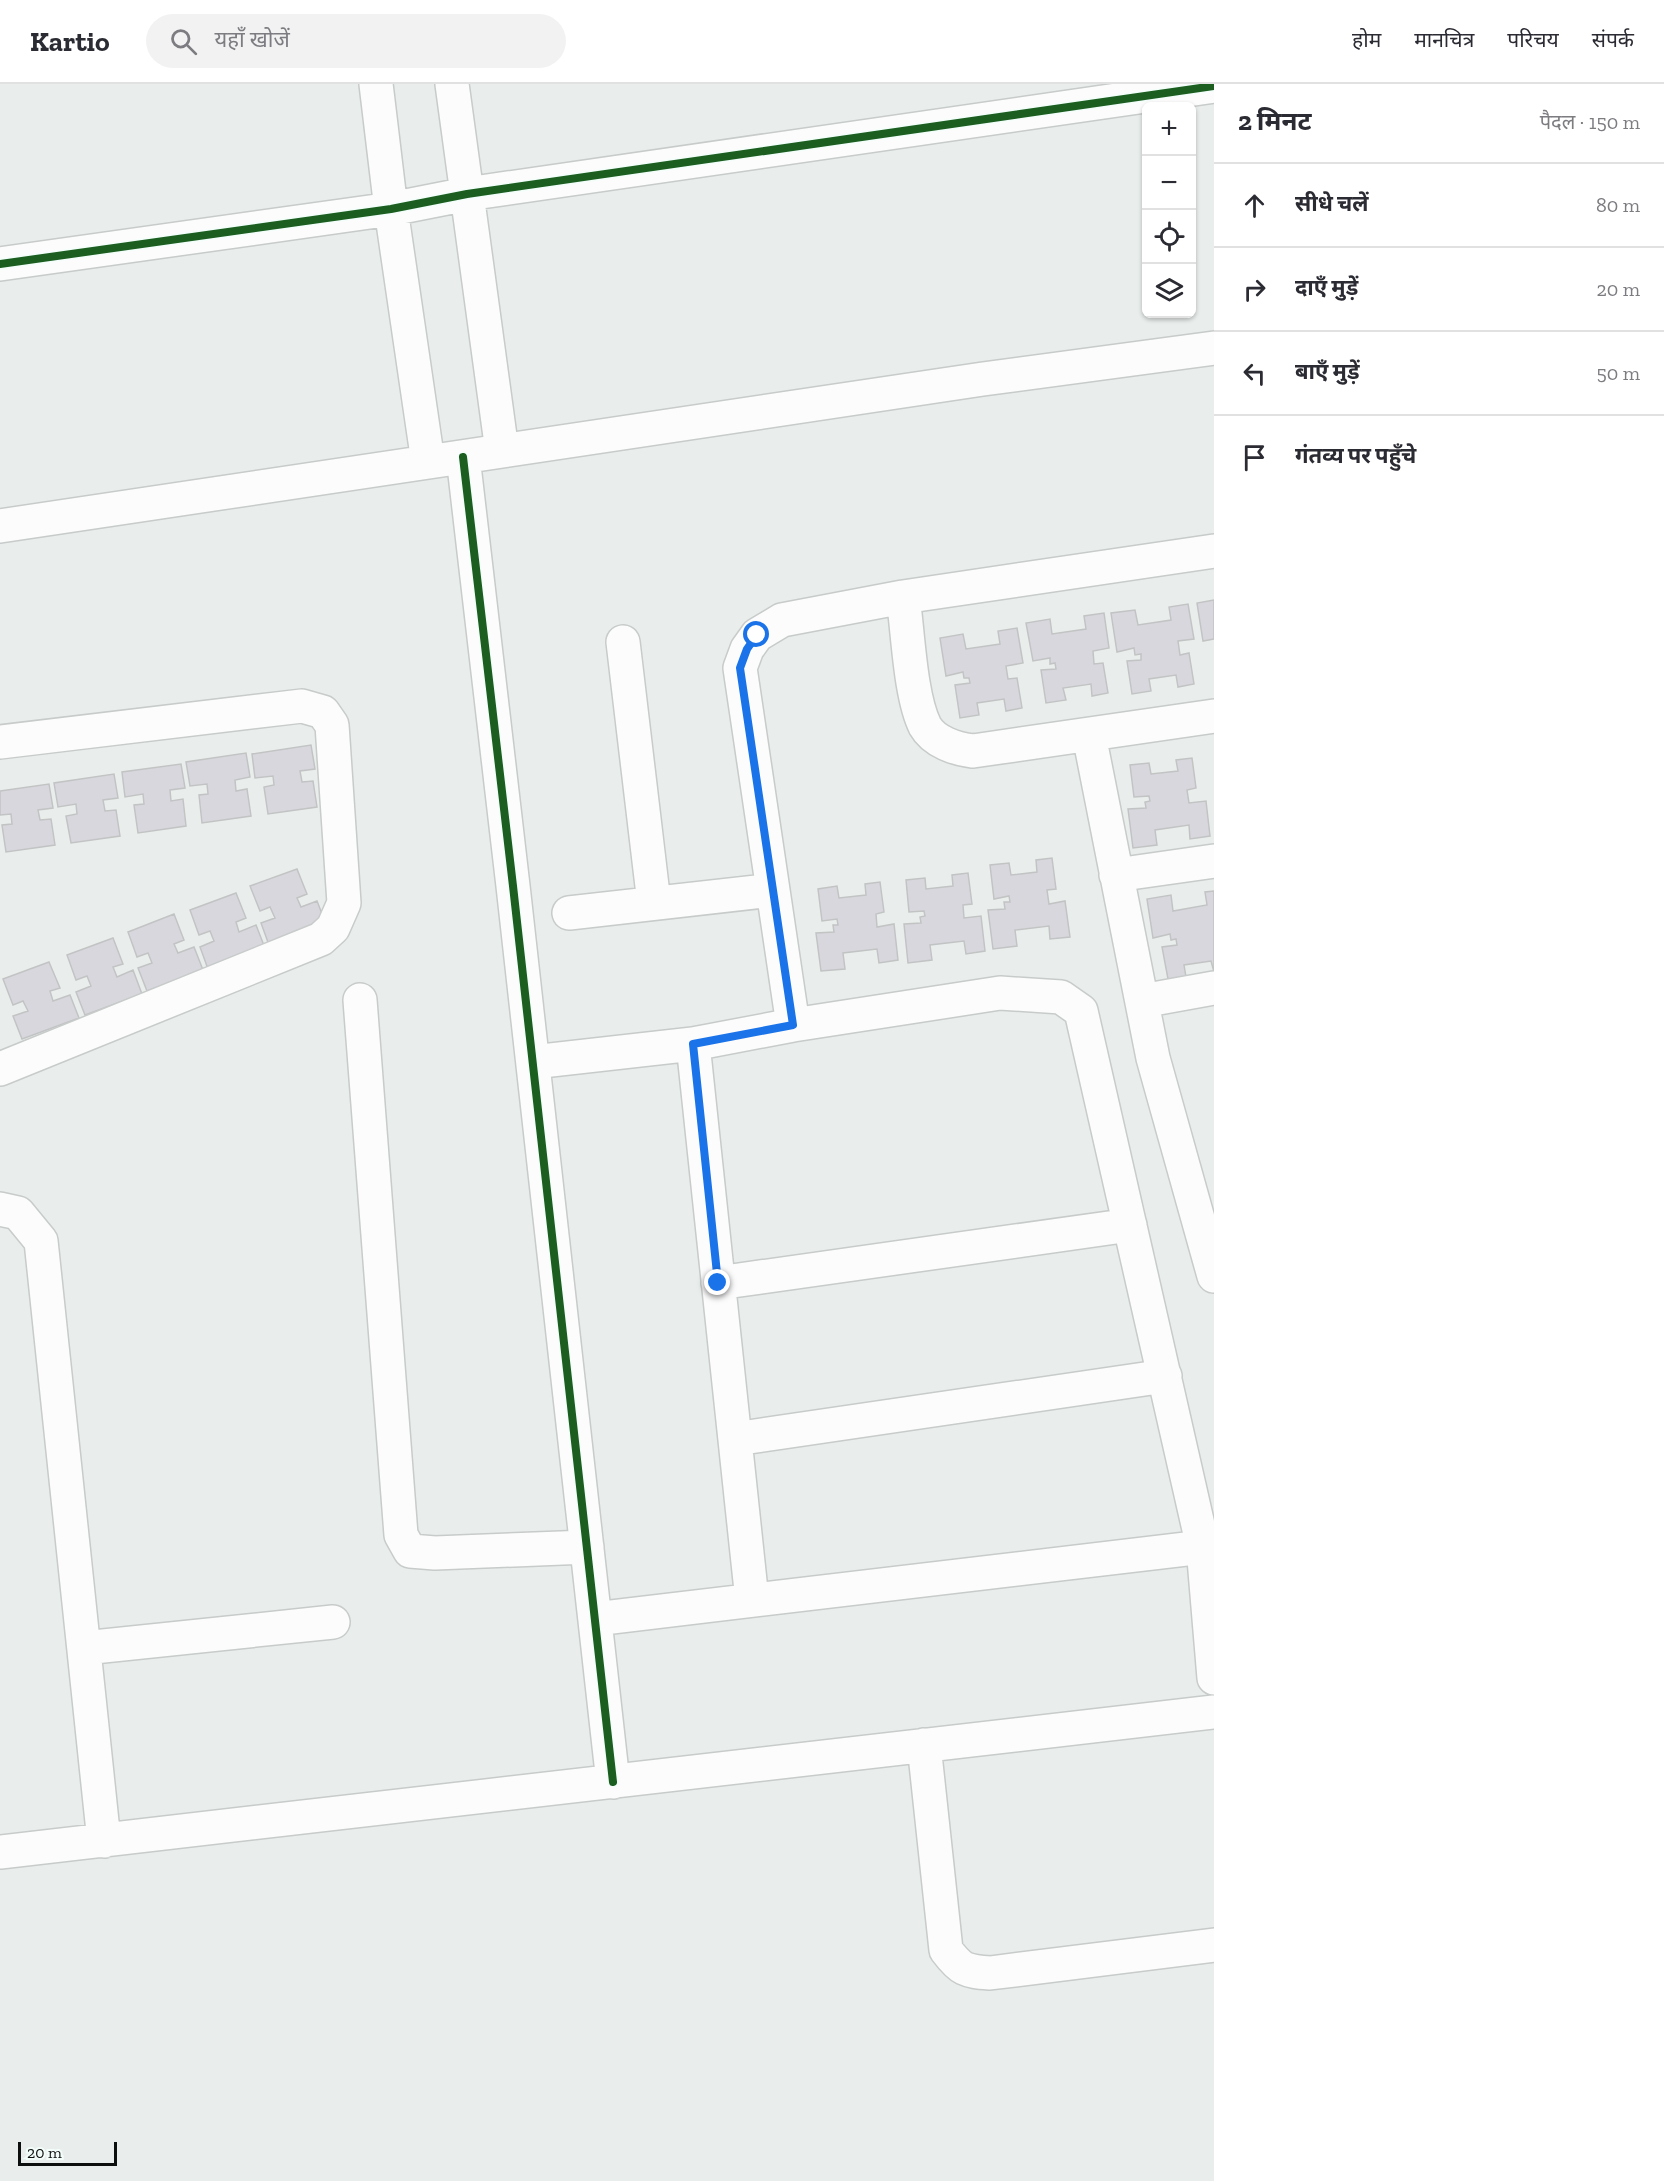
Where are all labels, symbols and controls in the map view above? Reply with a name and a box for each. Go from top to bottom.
search box [146,14,566,68]
text: Kartio [30,25,110,58]
icon: search [167,25,200,58]
text: यहाँ खोजें [215,26,290,53]
text: होम [1352,27,1381,52]
text: मानचित्र [1414,27,1474,52]
text: परिचय [1507,27,1559,52]
text: संपर्क [1592,27,1634,52]
map controls [1142,102,1196,318]
button: + [1142,102,1196,156]
text: 2 मिनट [1238,105,1311,137]
text: पैदल · 150 m [1540,110,1640,134]
button: − [1142,156,1196,210]
icon: ahead [1238,189,1271,222]
text: सीधे चलें [1295,190,1368,217]
text: 80 m [1596,193,1640,217]
button: locate [1142,210,1196,264]
button: layers [1142,264,1196,318]
icon: right [1238,273,1271,306]
text: दाएँ मुड़ें [1295,274,1358,301]
text: 20 m [1596,277,1640,301]
icon: left [1238,357,1271,390]
text: बाएँ मुड़ें [1295,358,1359,385]
text: 50 m [1596,361,1640,385]
icon: arrive [1238,441,1271,474]
text: गंतव्य पर पहुँचे [1295,442,1416,469]
route start [743,621,769,647]
route end [704,1269,730,1295]
scale bar [18,2139,117,2166]
text: 20 m [27,2143,62,2162]

